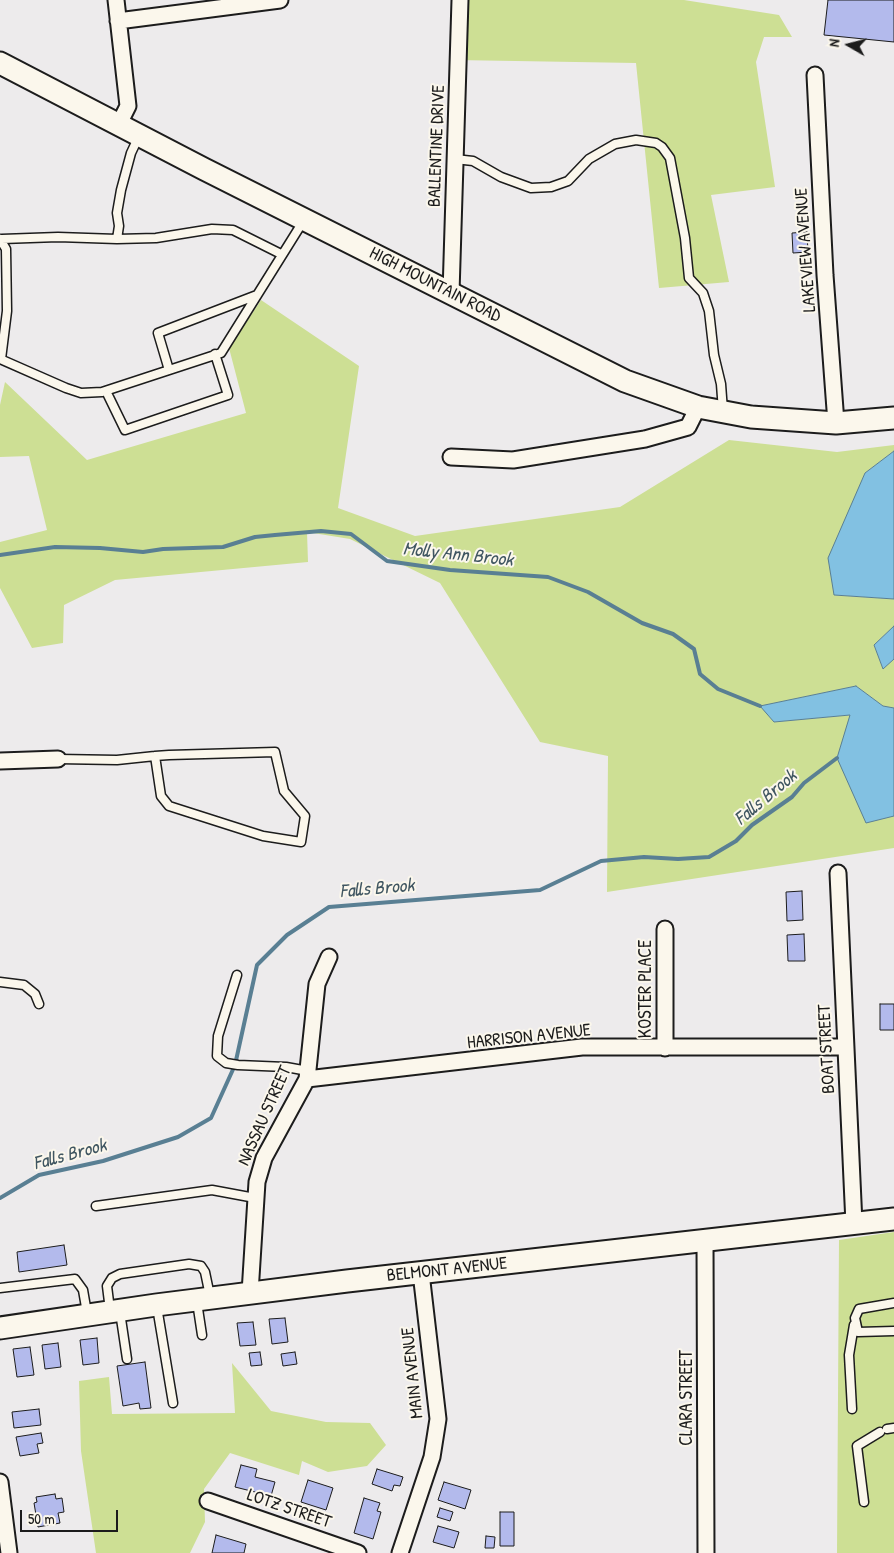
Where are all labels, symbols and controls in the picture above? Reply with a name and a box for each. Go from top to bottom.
north arrow [824,20,874,70]
text: N [824,38,844,48]
street label: BALLENTINE DRIVE [424,85,450,207]
street label: LAKEVIEW AVENUE [791,187,821,313]
street label: HIGH MOUNTAIN ROAD [366,243,504,327]
water label: Molly Ann Brook [402,538,514,572]
water label: Falls Brook [730,765,802,831]
water label: Falls Brook [339,874,415,904]
street label: KOSTER PLACE [635,940,657,1038]
street label: BOAT STREET [814,1004,840,1094]
street label: HARRISON AVENUE [466,1020,592,1054]
street label: NASSAU STREET [233,1063,297,1169]
water label: Falls Brook [31,1134,109,1176]
street label: BELMONT AVENUE [386,1253,508,1287]
street label: MAIN AVENUE [397,1326,429,1420]
street label: CLARA STREET [676,1350,698,1446]
street label: LOTZ STREET [244,1485,334,1533]
scale bar [22,1500,120,1532]
text: 50 m [28,1508,55,1529]

